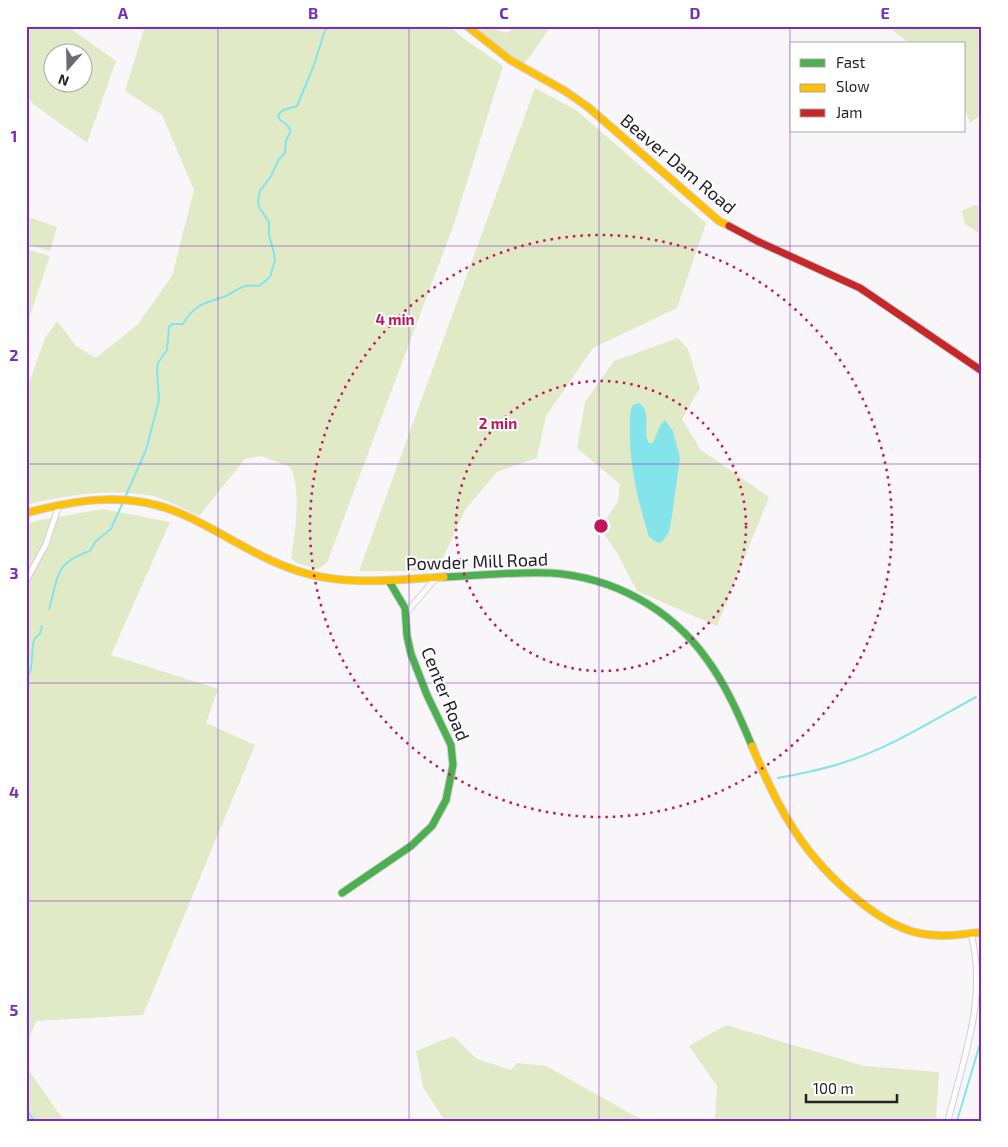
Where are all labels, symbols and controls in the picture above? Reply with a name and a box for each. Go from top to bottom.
text: A [118,3,129,22]
text: B [308,3,318,22]
text: C [499,3,509,22]
text: D [690,3,701,22]
text: E [880,3,890,22]
north arrow [42,42,92,92]
legend [790,42,966,132]
text: Fast [836,53,866,71]
text: N [56,71,71,90]
text: Slow [836,77,870,95]
text: Jam [836,103,862,121]
street label: Beaver Dam Road [617,109,741,218]
text: 1 [11,126,17,145]
text: 4 min [375,310,415,328]
text: 2 [9,345,19,364]
text: 2 min [479,414,517,432]
centre of rings [592,517,610,535]
street label: Powder Mill Road [405,548,548,574]
text: 3 [9,563,19,582]
street label: Center Road [417,644,475,744]
text: 4 [9,782,19,801]
text: 5 [10,1000,19,1019]
scale bar [806,1072,897,1104]
text: 100 m [813,1079,854,1097]

